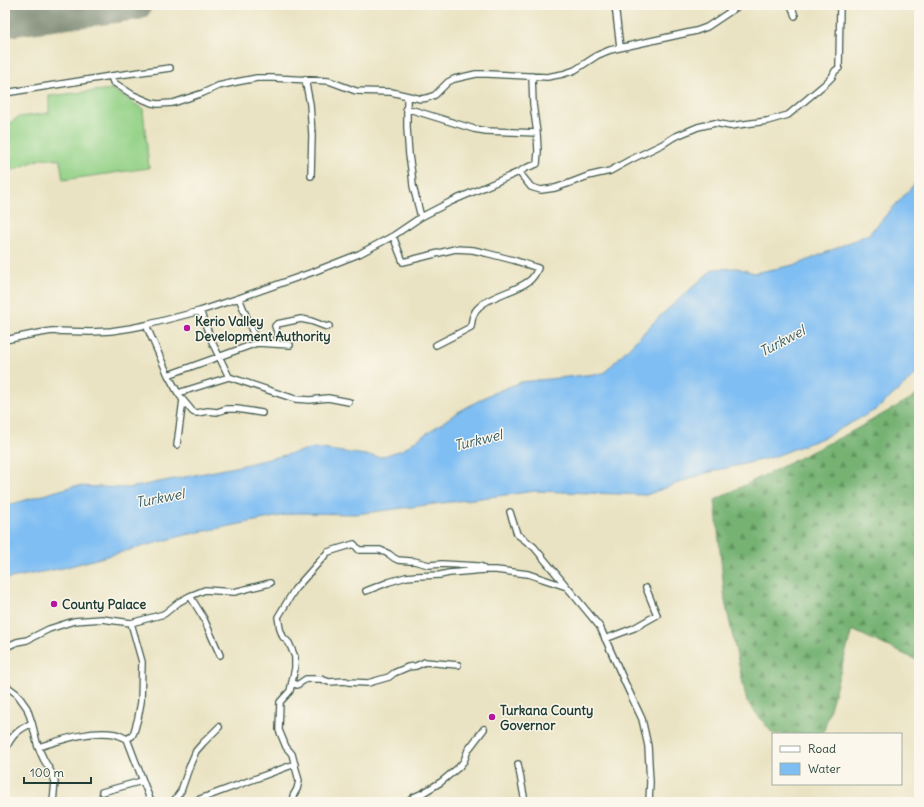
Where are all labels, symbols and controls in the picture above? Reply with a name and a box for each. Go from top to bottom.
place label: Kerio Valley Development Authority [195,313,331,345]
water label: Turkwel [756,321,810,360]
marker: Kerio Valley Development Authority [182,323,192,333]
water label: Turkwel [452,425,506,455]
water label: Turkwel [134,484,188,512]
place label: County Palace [62,596,146,613]
marker: County Palace [49,599,59,609]
place label: Turkana County Governor [500,702,593,734]
marker: Turkana County Governor [487,712,497,722]
legend [772,733,902,785]
text: Road [808,741,836,756]
scale bar [24,759,91,785]
text: Water [808,761,841,776]
text: 100 m [30,765,64,780]

